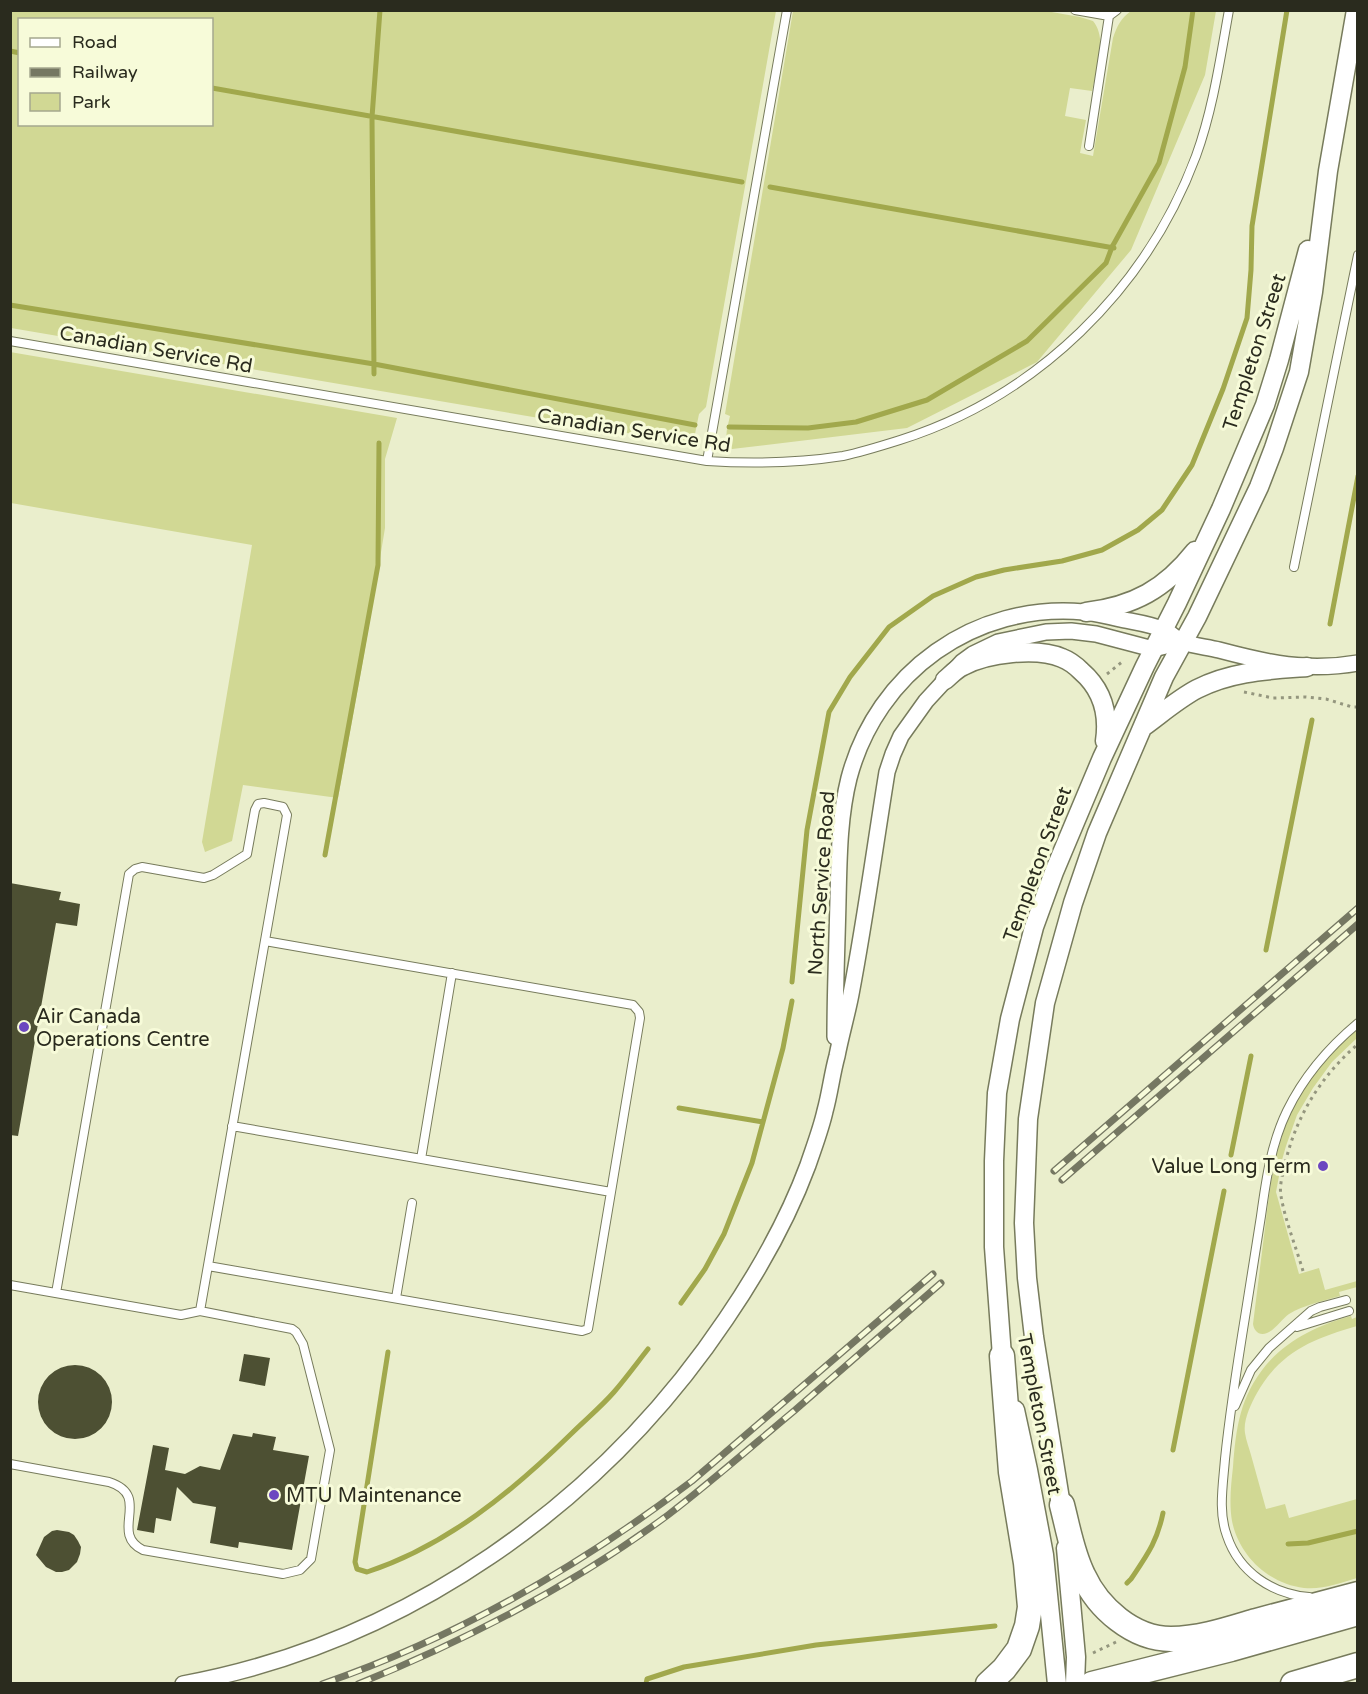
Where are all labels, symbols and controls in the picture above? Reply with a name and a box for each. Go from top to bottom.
legend [18,18,213,126]
text: Road [72,31,117,53]
text: Railway [72,61,138,83]
text: Park [72,91,111,113]
street label: Templeton Street [1218,270,1292,434]
street label: Canadian Service Rd [57,321,254,379]
street label: Canadian Service Rd [535,404,732,458]
street label: Templeton Street [999,783,1077,945]
street label: North Service Road [804,790,840,976]
place label: Air Canada Operations Centre [36,1005,210,1052]
marker: Air Canada Operations Centre [17,1020,31,1034]
place label: Value Long Term [1151,1155,1311,1179]
marker: Value Long Term [1316,1159,1330,1173]
street label: Templeton Street [1012,1332,1066,1497]
place label: MTU Maintenance [286,1484,462,1508]
marker: MTU Maintenance [267,1488,281,1502]

